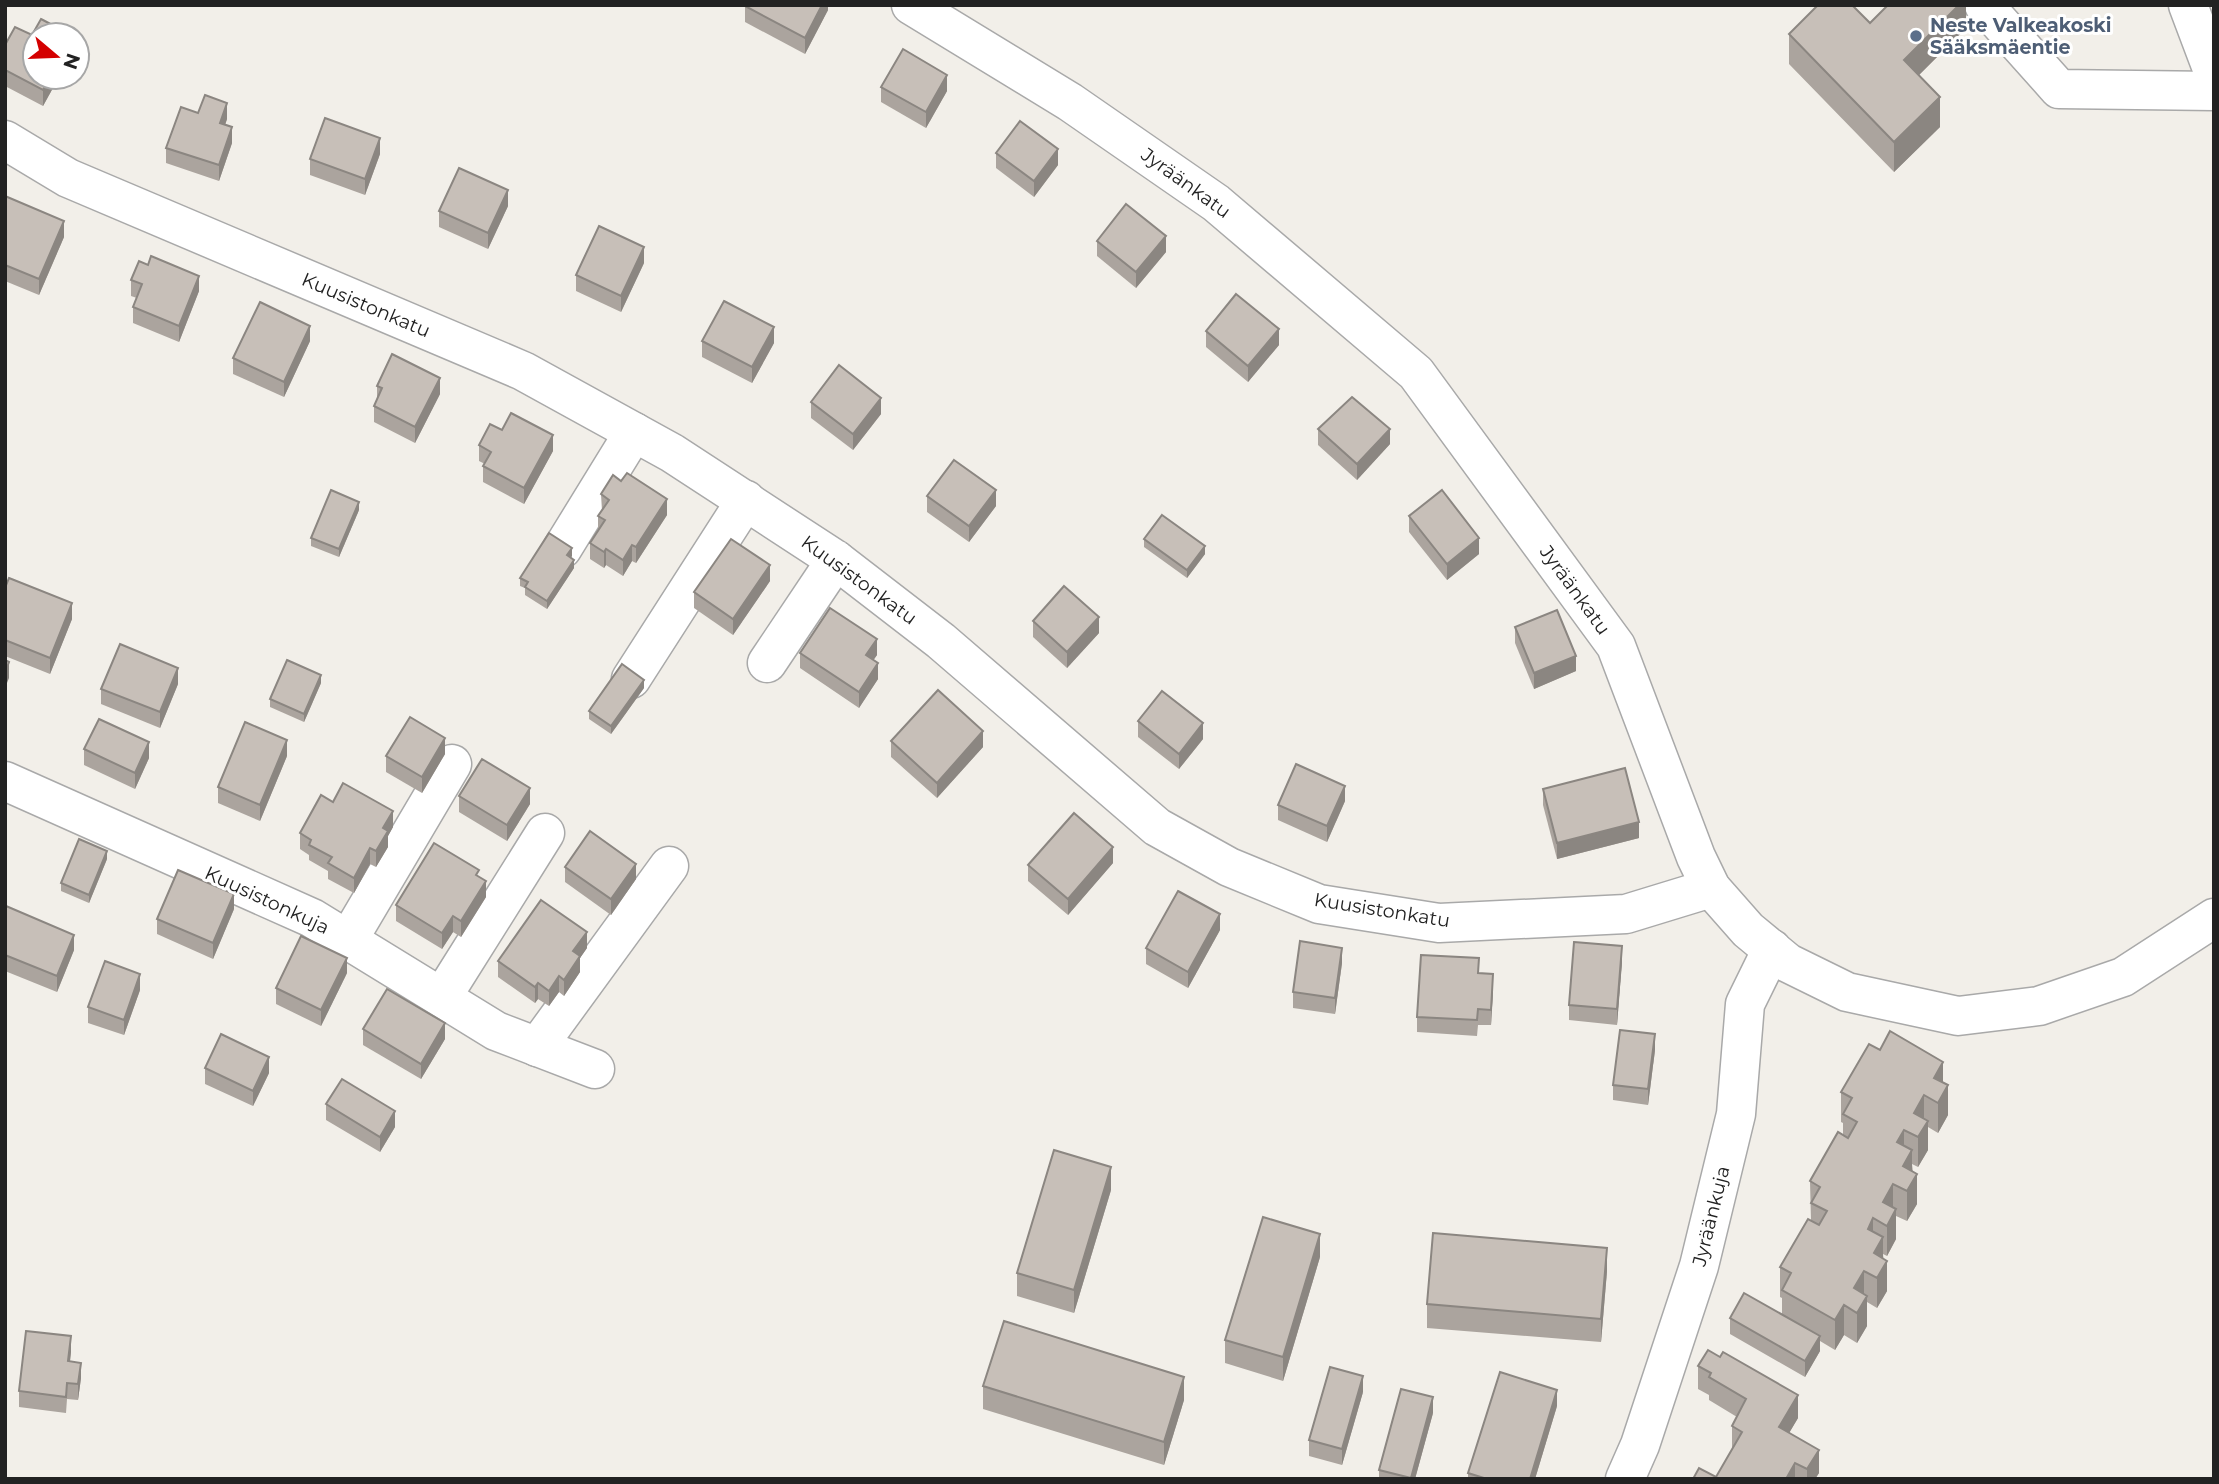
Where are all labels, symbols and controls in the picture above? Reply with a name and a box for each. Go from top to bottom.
place label: Neste Valkeakoski Sääksmäentie [1930,14,2111,59]
north arrow [21,21,91,91]
marker: Neste Valkeakoski Sääksmäentie [1908,28,1924,44]
text: N [58,50,85,72]
street label: Jyräänkatu [1136,142,1235,223]
street label: Kuusistonkatu [298,268,434,342]
street label: Kuusistonkatu [797,530,921,630]
street label: Jyräänkatu [1534,540,1615,639]
street label: Kuusistonkuja [201,861,333,939]
street label: Kuusistonkatu [1312,888,1452,932]
street label: Jyräänkuja [1687,1164,1735,1269]

